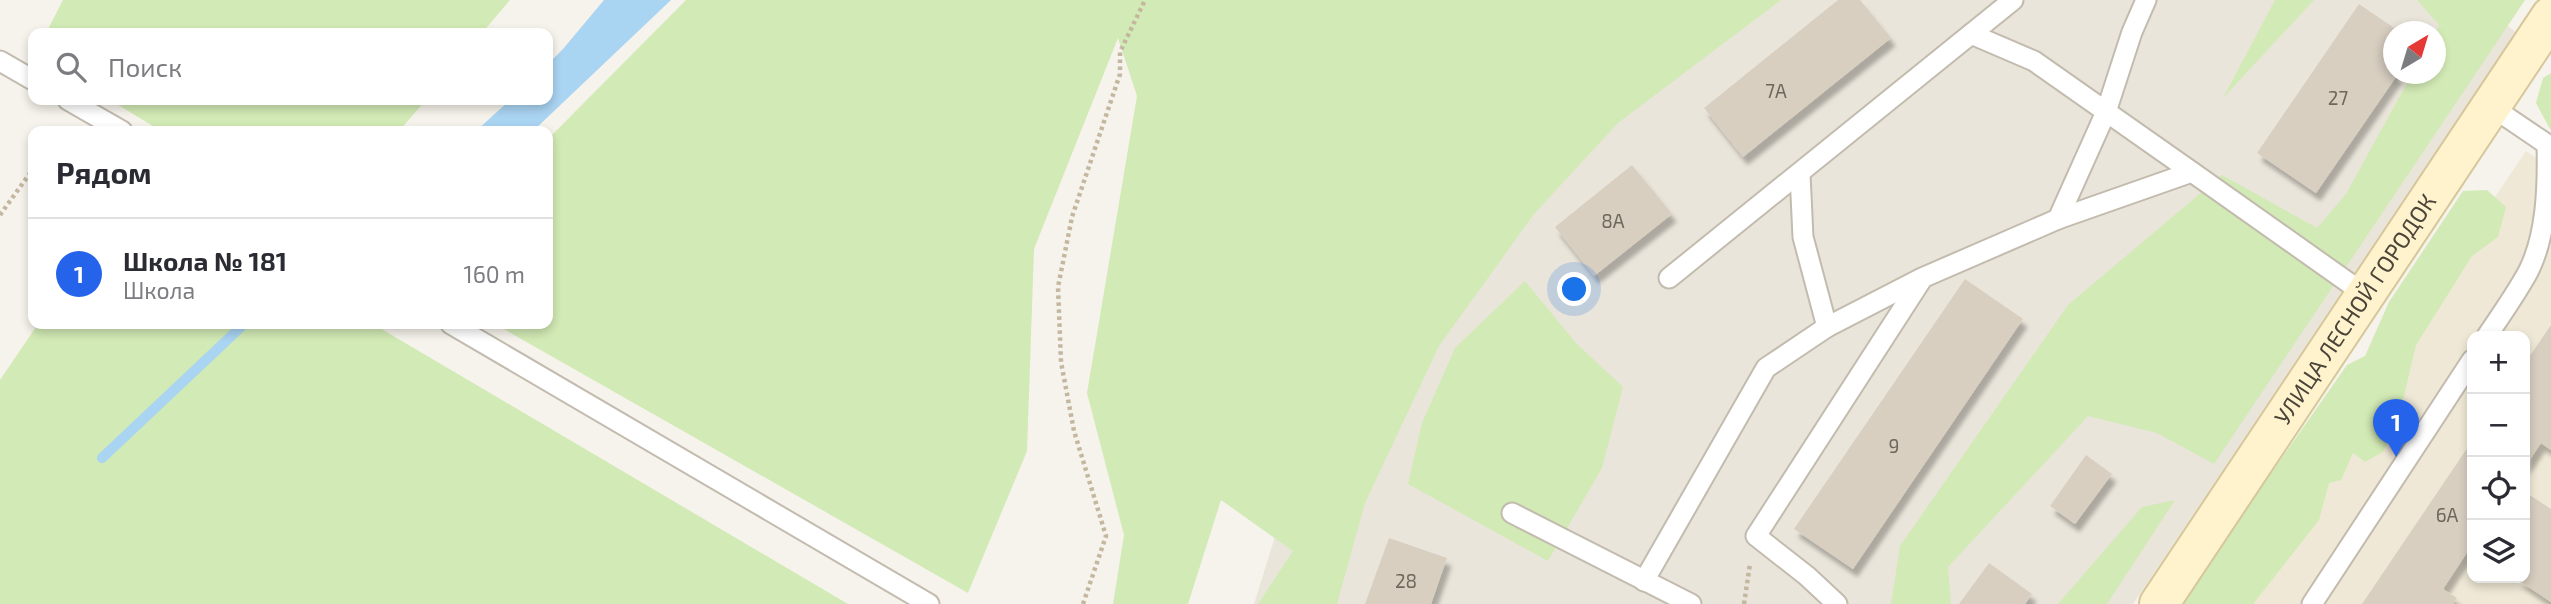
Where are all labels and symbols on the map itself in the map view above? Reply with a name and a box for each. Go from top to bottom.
north arrow [2383,21,2446,84]
house number: 7А [1765,79,1787,102]
house number: 27 [2328,86,2348,109]
street label: УЛИЦА ЛЕСНОЙ ГОРОДОК [2268,188,2442,430]
house number: 8А [1601,209,1625,232]
your location [1557,272,1591,306]
pin: 1 [2373,399,2419,457]
house number: 9 [1889,434,1899,457]
house number: 6А [2436,503,2459,526]
house number: 28 [1395,569,1417,592]

